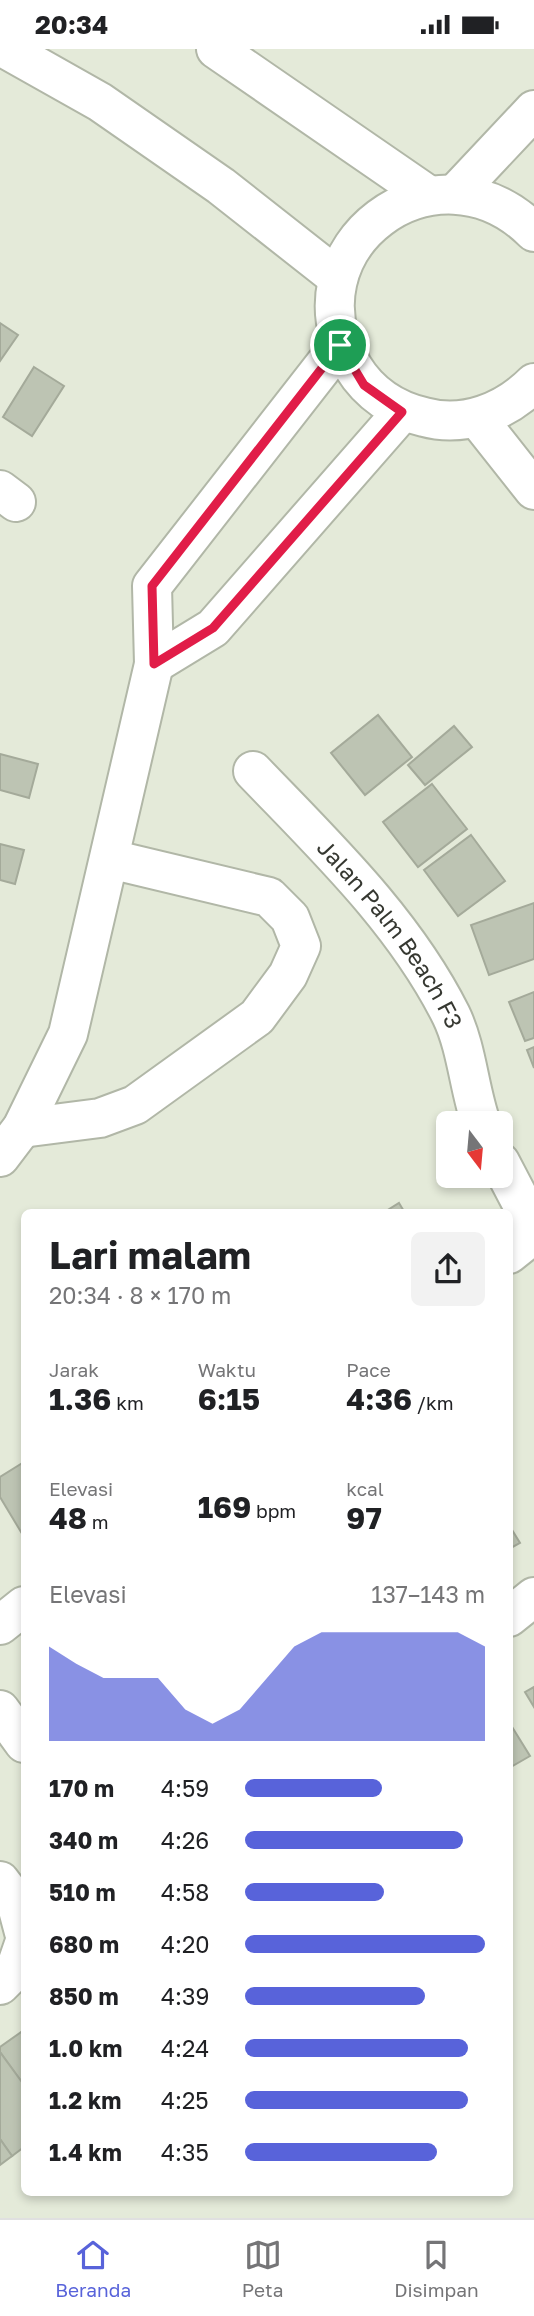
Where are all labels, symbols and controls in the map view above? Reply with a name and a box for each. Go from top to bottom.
text: 20:34 [35,9,108,40]
pin [310,315,370,375]
icon: arrive [321,326,359,364]
street label: Jalan Palm Beach F3 [312,833,469,1032]
north arrow [436,1111,513,1188]
map controls [436,1111,513,1188]
text: Lari malam [49,1232,251,1277]
button: share [411,1232,485,1306]
text: 20:34 · 8 × 170 m [49,1281,231,1309]
text: Jarak [49,1358,99,1381]
text: Waktu [198,1358,256,1381]
text: Pace [346,1358,391,1381]
text: 1.36 [49,1381,111,1417]
text: 6:15 [198,1381,260,1417]
text: 4:36 [346,1381,412,1417]
text: km [111,1391,144,1414]
text: /km [412,1391,453,1414]
text: Elevasi [49,1477,113,1500]
text: kcal [346,1477,384,1500]
text: 169 [198,1489,251,1525]
text: bpm [251,1499,296,1522]
text: 48 [49,1500,87,1536]
text: 97 [346,1500,382,1536]
text: m [87,1510,109,1533]
text: Elevasi [49,1580,127,1608]
text: 137–143 m [371,1580,485,1608]
text: 170 m [49,1774,114,1802]
text: 4:59 [161,1774,209,1802]
text: 340 m [49,1826,118,1854]
text: 4:26 [161,1826,209,1854]
text: 510 m [49,1878,116,1906]
text: 4:58 [161,1878,209,1906]
text: 680 m [49,1930,119,1958]
text: 4:20 [161,1930,210,1958]
text: 850 m [49,1982,119,2010]
text: 4:39 [161,1982,209,2010]
text: 1.0 km [49,2034,122,2062]
text: 4:24 [161,2034,209,2062]
text: 1.2 km [49,2086,121,2114]
text: 4:25 [161,2086,209,2114]
text: 1.4 km [49,2138,122,2166]
text: 4:35 [161,2138,209,2166]
tab: Beranda [55,2236,131,2301]
tab: Peta [242,2236,283,2301]
tab: Disimpan [394,2236,479,2301]

